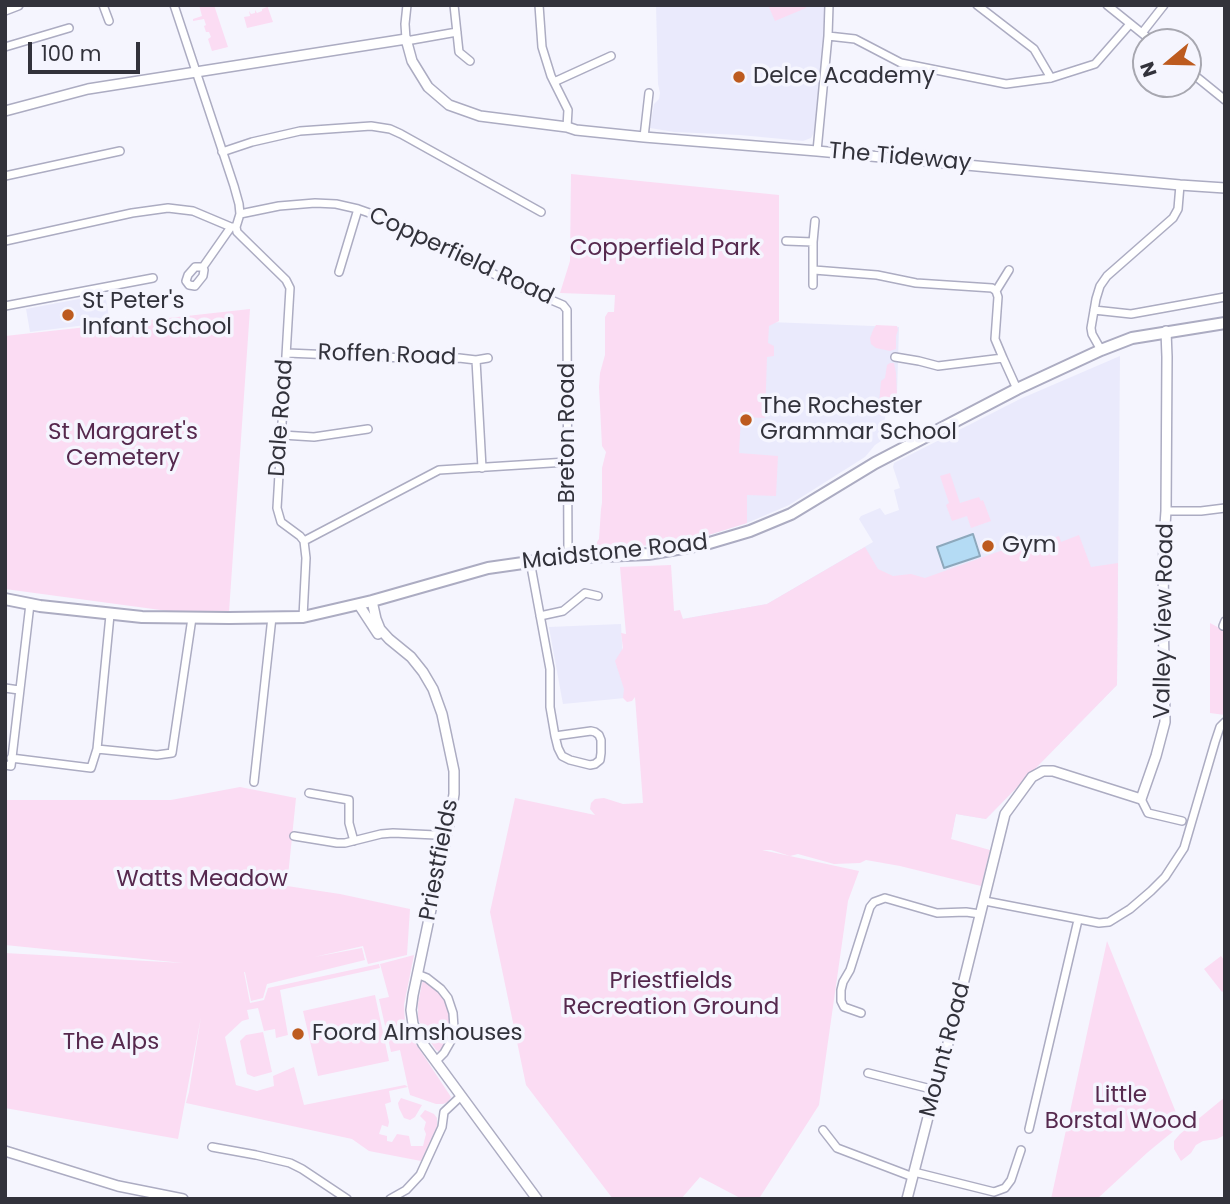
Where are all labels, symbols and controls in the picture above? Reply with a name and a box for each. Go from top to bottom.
scale bar [32,28,144,72]
north arrow [1132,28,1202,98]
text: 100 m [41,39,101,68]
text: N [1133,58,1164,81]
place label: Delce Academy [753,63,935,91]
marker: Delce Academy [731,69,747,85]
street label: The Tideway [828,138,972,178]
street label: Copperfield Road [364,202,558,312]
park label: Copperfield Park [570,235,760,263]
place label: St Peter's Infant School [82,288,232,342]
marker: St Peter's Infant School [60,307,76,323]
street label: Roffen Road [317,340,457,372]
street label: Dale Road [264,358,300,478]
street label: Breton Road [554,363,582,503]
place label: The Rochester Grammar School [760,393,957,447]
marker: The Rochester Grammar School [738,412,754,428]
park label: St Margaret's Cemetery [48,419,198,473]
street label: Valley View Road [1149,523,1181,719]
street label: Maidstone Road [521,530,709,576]
place label: Gym [1002,532,1057,560]
marker: Gym [980,538,996,554]
street label: Priestfields [415,797,465,923]
park label: Watts Meadow [116,866,288,894]
park label: Priestfields Recreation Ground [563,968,779,1022]
street label: Mount Road [915,980,977,1120]
place label: Foord Almshouses [312,1020,523,1048]
marker: Foord Almshouses [290,1026,306,1042]
park label: The Alps [63,1029,159,1057]
park label: Little Borstal Wood [1045,1082,1197,1136]

